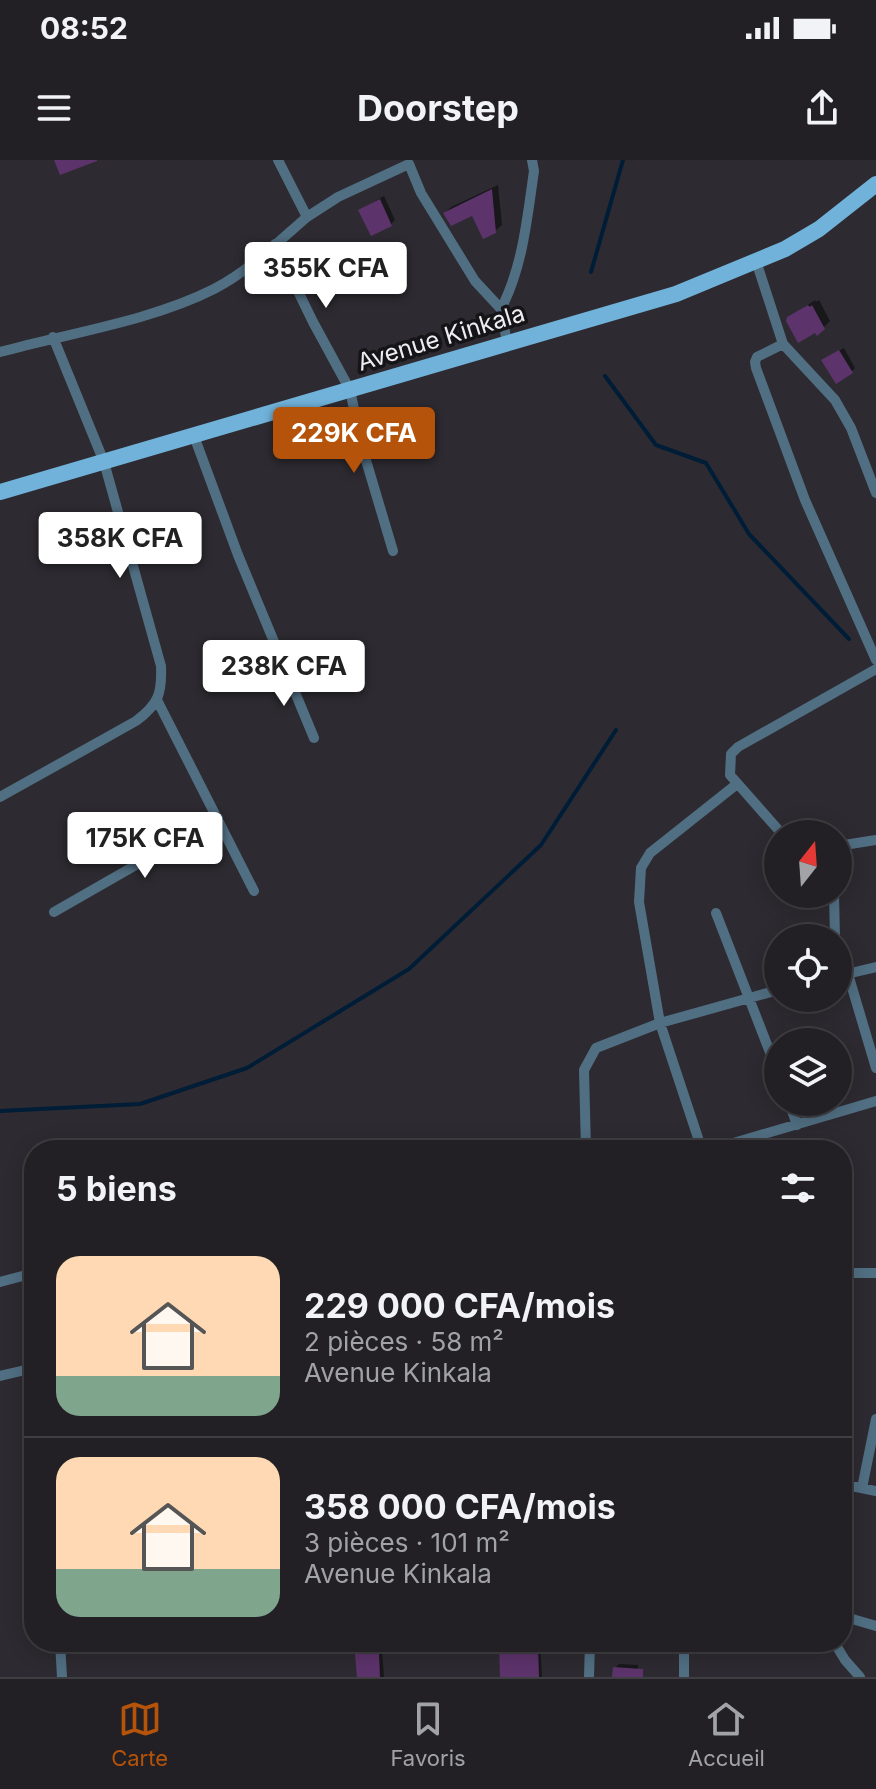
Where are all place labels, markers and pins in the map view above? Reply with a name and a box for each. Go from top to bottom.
pin: 355K CFA [243,242,409,310]
pin: 229K CFA [271,407,437,475]
pin: 358K CFA [37,512,203,580]
pin: 238K CFA [201,640,367,708]
pin: 175K CFA [62,812,228,880]

